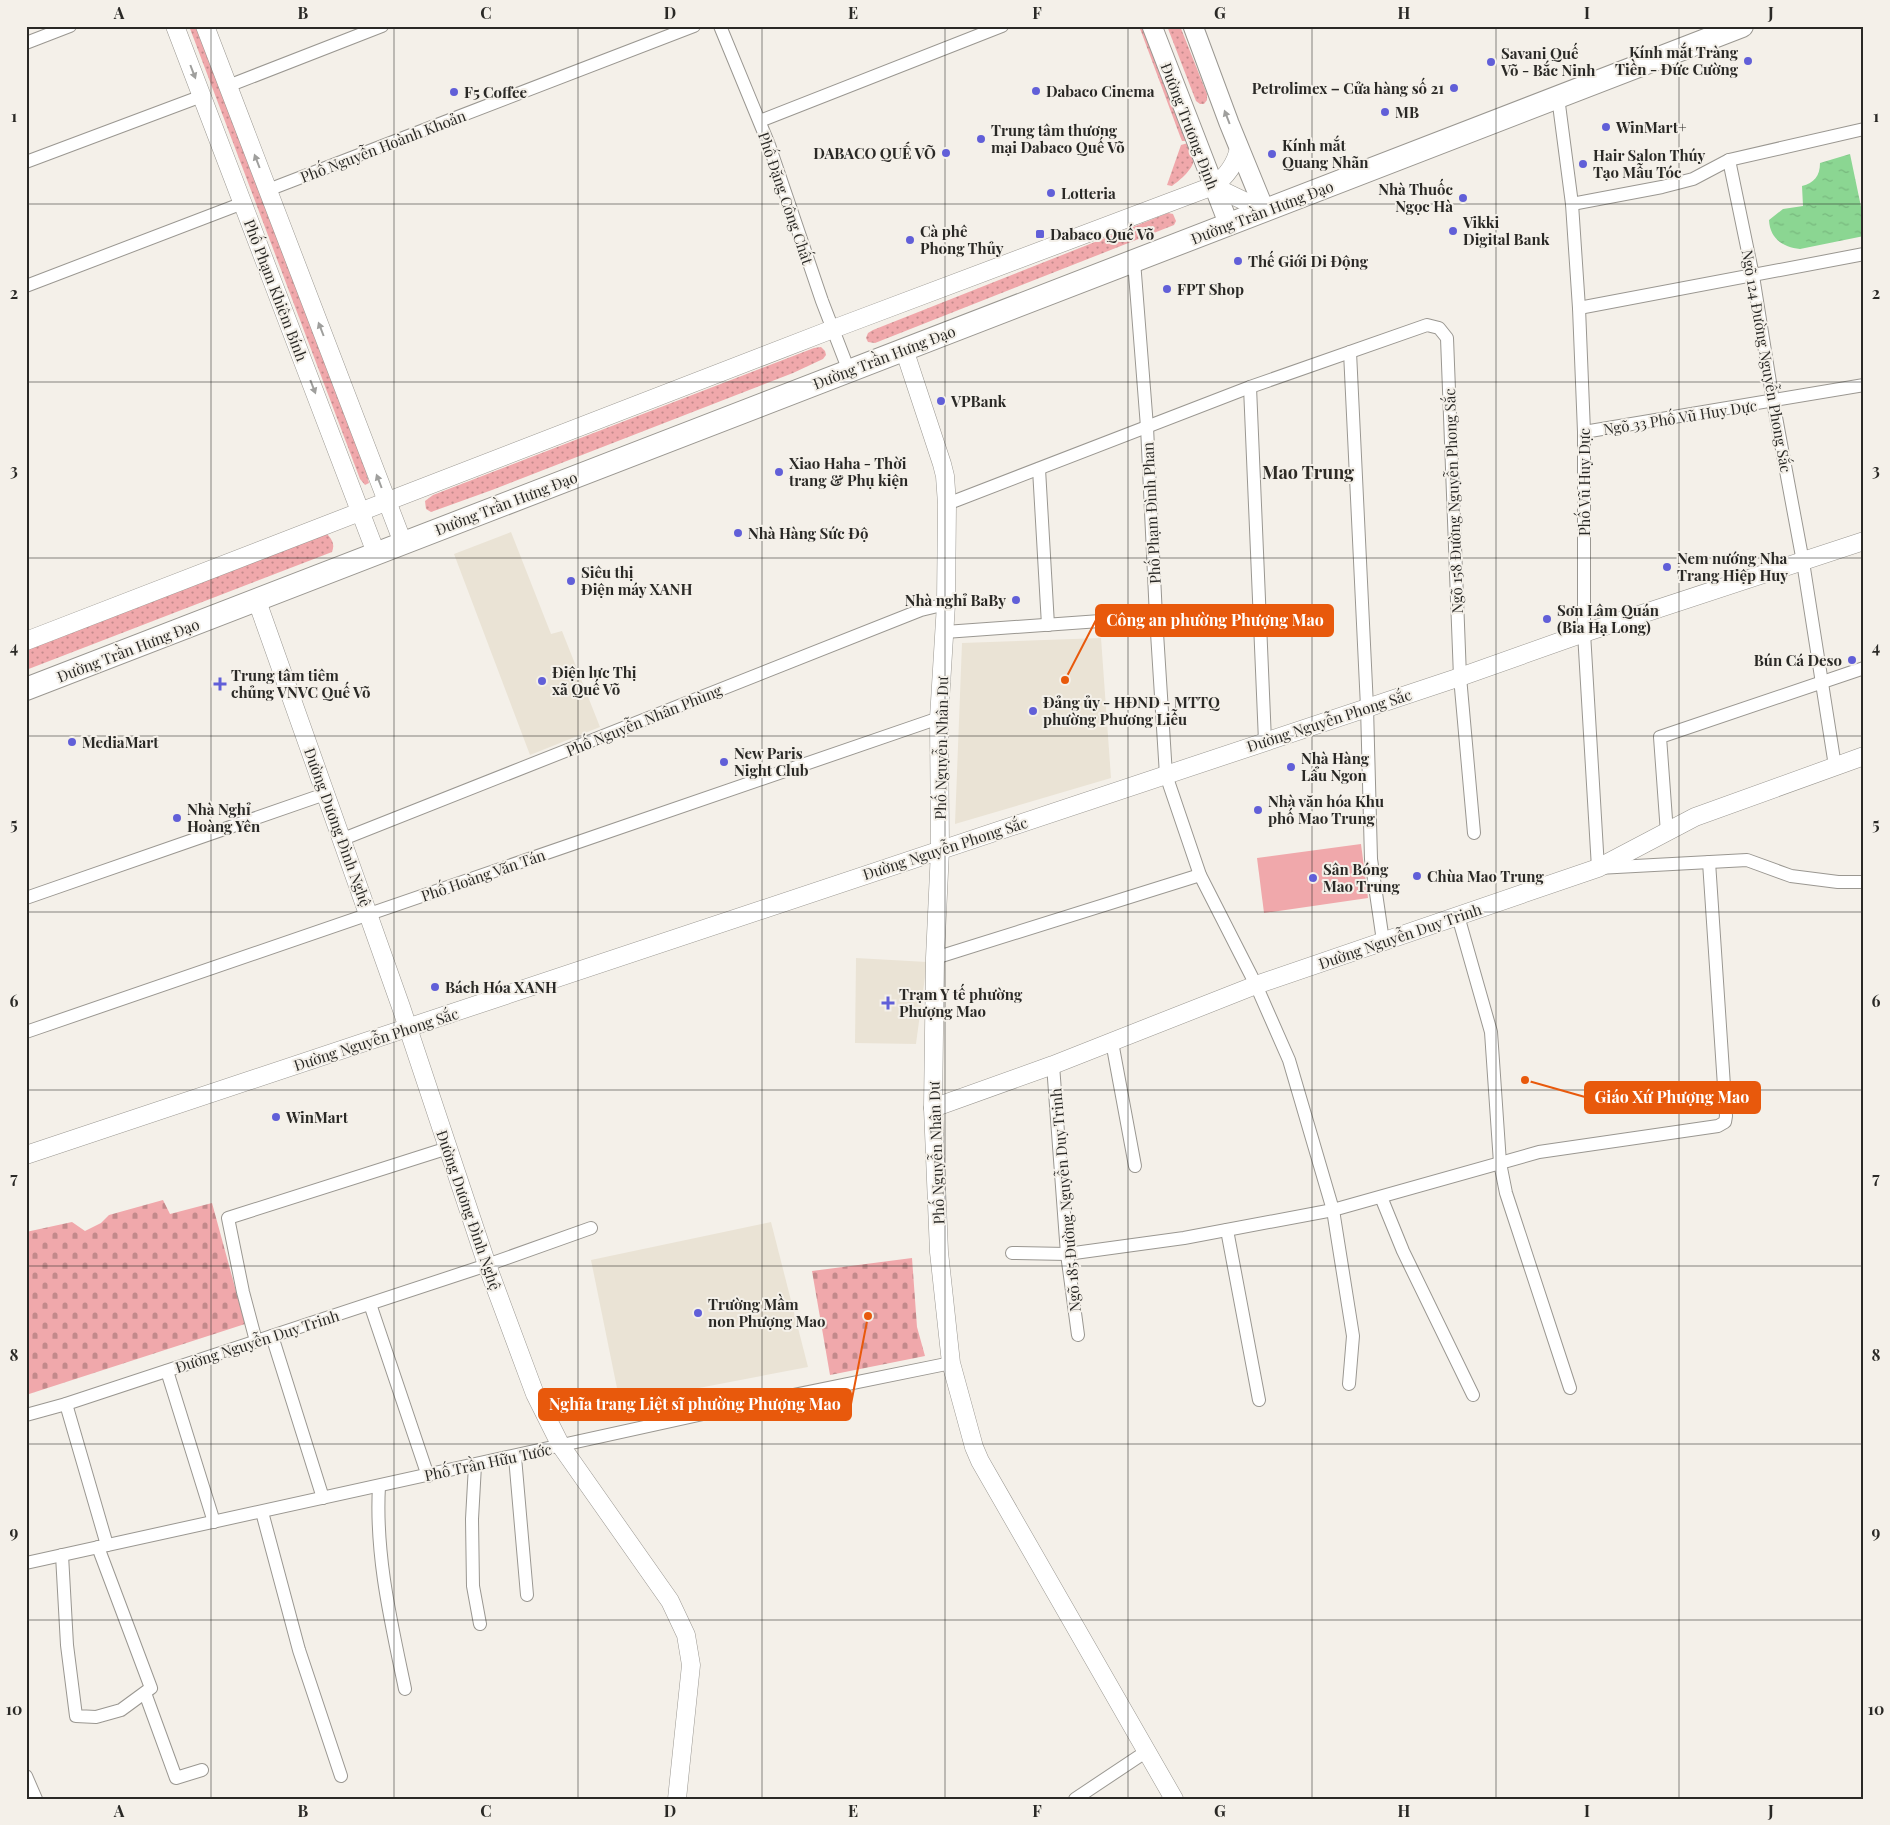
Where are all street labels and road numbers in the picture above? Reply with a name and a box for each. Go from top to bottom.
street label: Đường Trương Định [1157,60,1223,192]
street label: Phố Nguyễn Hoành Khoản [297,104,469,187]
street label: Phố Đặng Công Chất [754,129,819,268]
street label: Đường Trần Hưng Đạo [1188,176,1336,248]
street label: Phố Phạm Khiêm Bính [240,216,313,364]
street label: Ngõ 124 Đường Nguyễn Phong Sắc [1738,248,1796,474]
street label: Đường Trần Hưng Đạo [810,321,958,393]
street label: Ngõ 158 Đường Nguyễn Phong Sắc [1439,388,1467,614]
street label: Ngõ 33 Phố Vũ Huy Dực [1602,394,1758,439]
street label: Phố Vũ Huy Dực [1573,428,1594,536]
street label: Phố Phạm Đình Phan [1136,442,1165,585]
street label: Đường Trần Hưng Đạo [432,467,580,539]
street label: Đường Trần Hưng Đạo [54,614,202,686]
street label: Phố Nguyễn Nhân Dư [929,676,952,820]
street label: Phố Nguyễn Nhân Phùng [563,679,725,760]
street label: Đường Nguyễn Phong Sắc [1244,684,1414,756]
street label: Đường Dương Đình Nghệ [300,745,376,909]
street label: Đường Nguyễn Phong Sắc [860,812,1030,884]
street label: Phố Hoàng Văn Tán [418,843,548,906]
street label: Đường Nguyễn Duy Trinh [1316,899,1484,973]
street label: Đường Nguyễn Phong Sắc [291,1003,461,1075]
street label: Phố Nguyễn Nhân Dư [922,1081,948,1225]
street label: Ngõ 185 Đường Nguyễn Duy Trinh [1045,1087,1085,1313]
street label: Đường Dương Đình Nghệ [432,1127,506,1293]
street label: Đường Nguyễn Duy Trinh [172,1305,342,1377]
street label: Phố Trần Hữu Tước [422,1438,554,1485]

